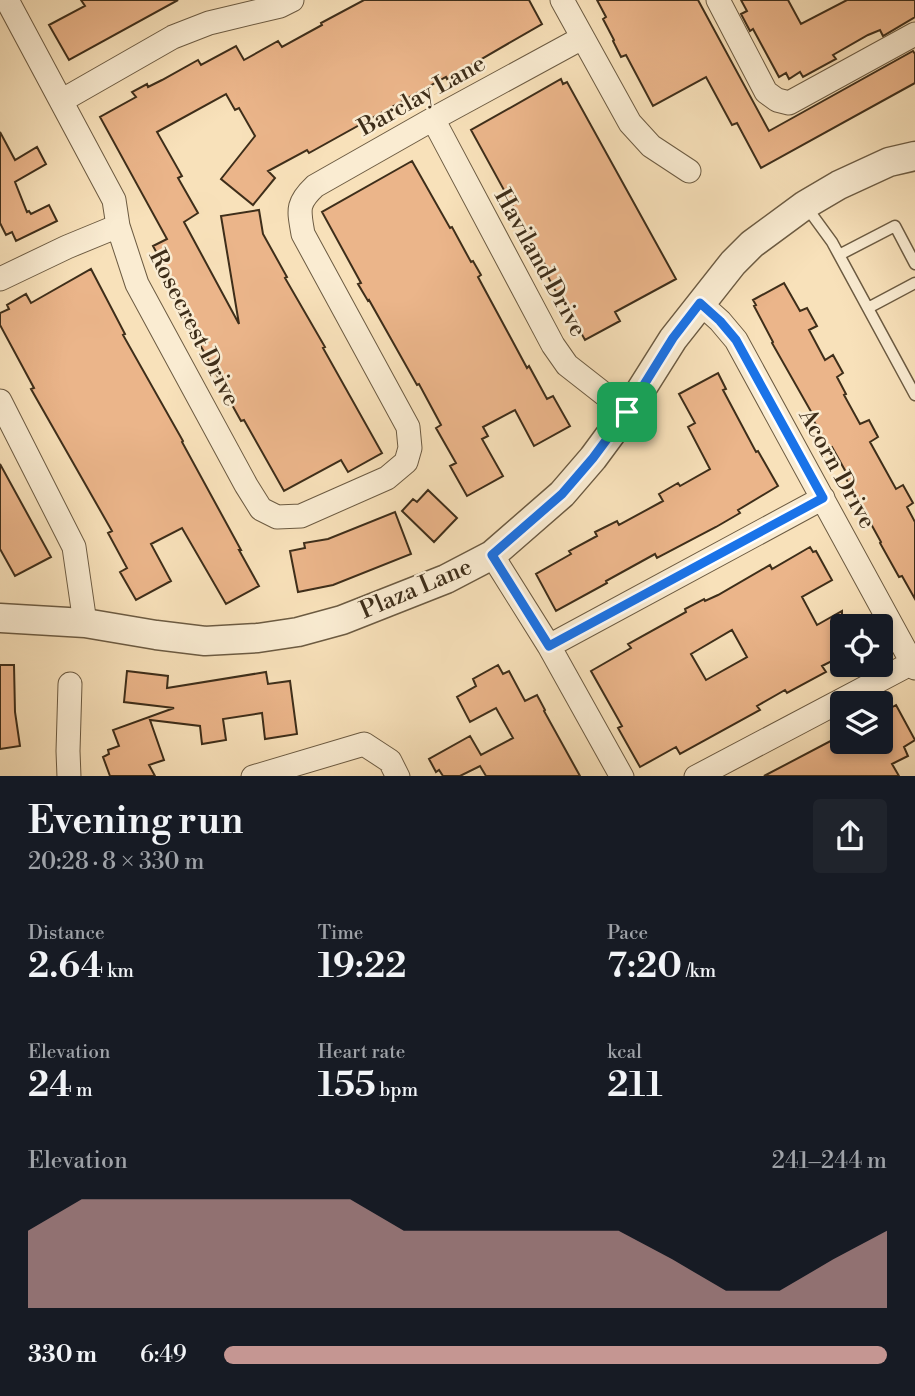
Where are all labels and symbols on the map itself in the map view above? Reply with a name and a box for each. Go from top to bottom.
street label: Barclay Lane [352,49,491,144]
street label: Haviland Drive [487,184,593,342]
street label: Rosecrest Drive [142,244,246,412]
pin [597,382,657,442]
street label: Acorn Drive [791,403,882,534]
street label: Plaza Lane [355,552,477,626]

